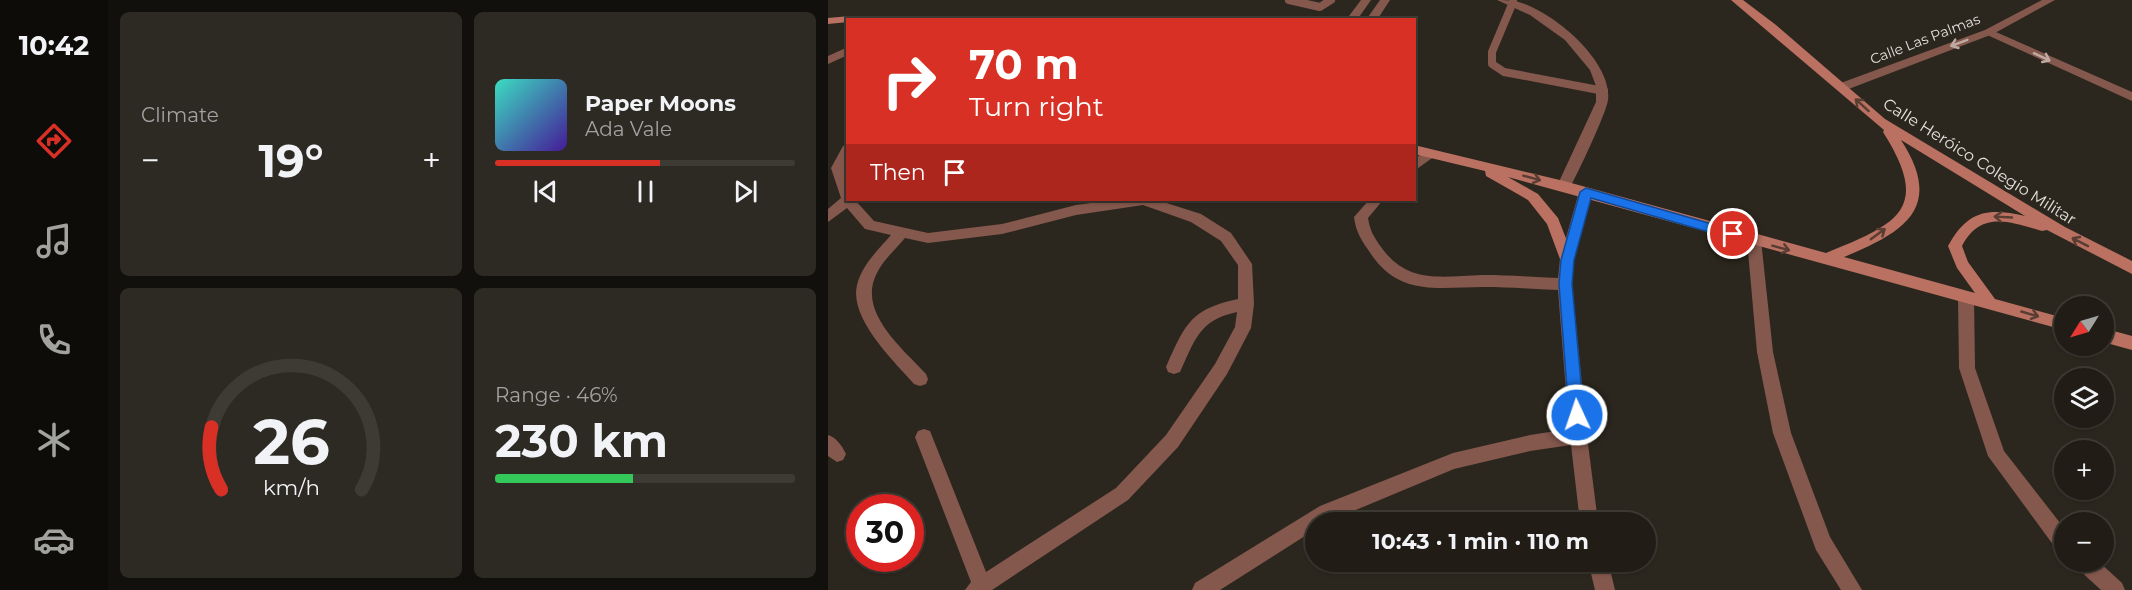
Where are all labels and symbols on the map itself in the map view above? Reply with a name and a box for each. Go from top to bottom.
street label: Calle Las Palmas [1867,10,1983,68]
one-way arrow [1950,38,1969,49]
one-way arrow [2032,51,2050,63]
street label: Calle Heróico Colegio Militar [1880,94,2080,229]
one-way arrow [1854,98,1869,112]
one-way arrow [1523,173,1542,184]
pin [1707,208,1758,259]
one-way arrow [1994,212,2013,223]
one-way arrow [1869,228,1885,240]
one-way arrow [2071,235,2089,247]
one-way arrow [1771,242,1790,254]
north arrow [2054,296,2114,356]
one-way arrow [2020,309,2039,320]
position arrow [1545,383,1609,447]
speed limit sign: 30 [846,494,924,572]

